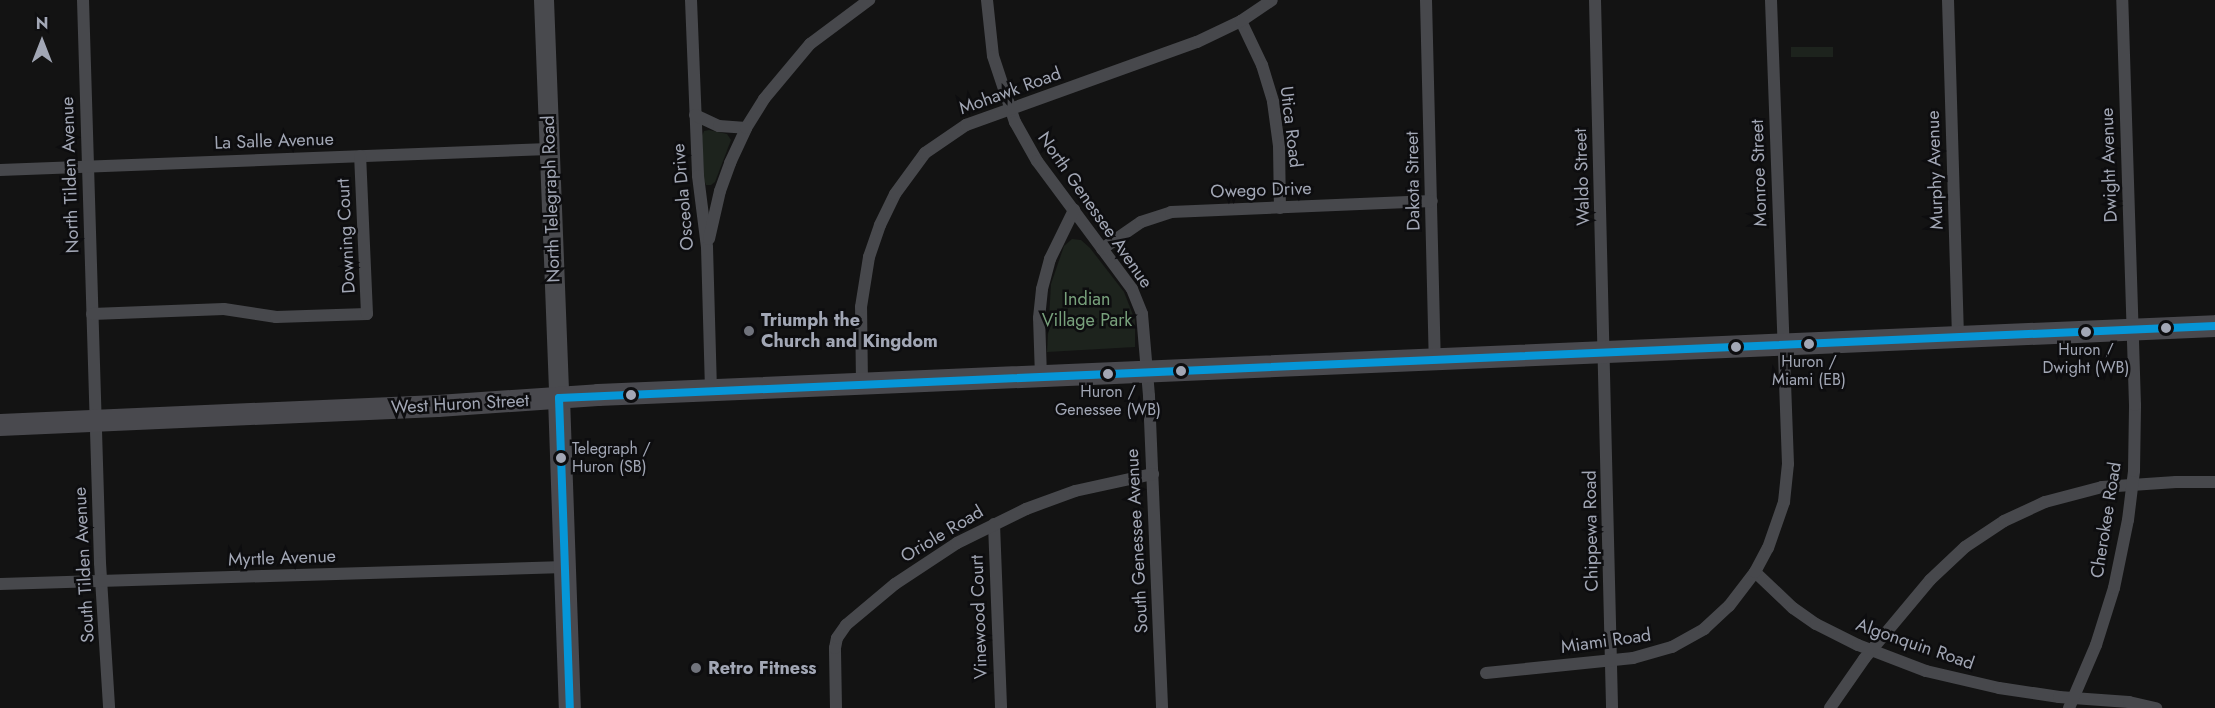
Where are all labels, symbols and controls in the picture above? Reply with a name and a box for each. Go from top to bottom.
north arrow [12,12,72,72]
text: N [36,12,48,35]
street label: Mohawk Road [956,63,1064,119]
street label: Utica Road [1275,85,1307,169]
street label: North Tilden Avenue [56,96,84,254]
street label: Dwight Avenue [2096,107,2122,223]
street label: Murphy Avenue [1922,110,1948,230]
street label: North Telegraph Road [537,115,565,283]
street label: Monroe Street [1746,119,1772,227]
street label: La Salle Avenue [214,128,334,154]
street label: North Genessee Avenue [1033,128,1157,292]
street label: Waldo Street [1570,128,1594,226]
street label: Dakota Street [1401,131,1425,231]
street label: Osceola Drive [668,143,698,251]
street label: Owego Drive [1210,177,1312,203]
street label: Downing Court [332,178,360,294]
park label: Indian Village Park [1042,289,1132,332]
place label: Triumph the Church and Kingdom [761,310,938,352]
unlabelled marker [2160,322,2172,334]
marker: Triumph the Church and Kingdom [742,324,756,338]
marker: Huron / Dwight (WB) [2080,326,2092,338]
marker: Huron / Miami (EB) [1803,338,1815,350]
place label: Huron / Dwight (WB) [2042,340,2130,378]
unlabelled marker [1730,341,1742,353]
place label: Huron / Miami (EB) [1772,352,1846,390]
unlabelled marker [1175,365,1187,377]
marker: Huron / Genessee (WB) [1102,368,1114,380]
place label: Huron / Genessee (WB) [1055,382,1161,420]
unlabelled marker [625,389,637,401]
street label: West Huron Street [390,390,530,418]
place label: Telegraph / Huron (SB) [572,439,651,477]
street label: South Genessee Avenue [1121,448,1153,634]
marker: Telegraph / Huron (SB) [555,452,567,464]
street label: Cherokee Road [2086,460,2126,580]
street label: Chippewa Road [1579,470,1603,592]
street label: South Tilden Avenue [69,487,99,643]
street label: Oriole Road [897,501,987,567]
street label: Myrtle Avenue [228,545,336,571]
street label: Vinewood Court [966,554,992,680]
street label: Algonquin Road [1853,614,1977,674]
street label: Miami Road [1560,624,1652,658]
place label: Retro Fitness [708,657,817,679]
marker: Retro Fitness [689,661,703,675]

